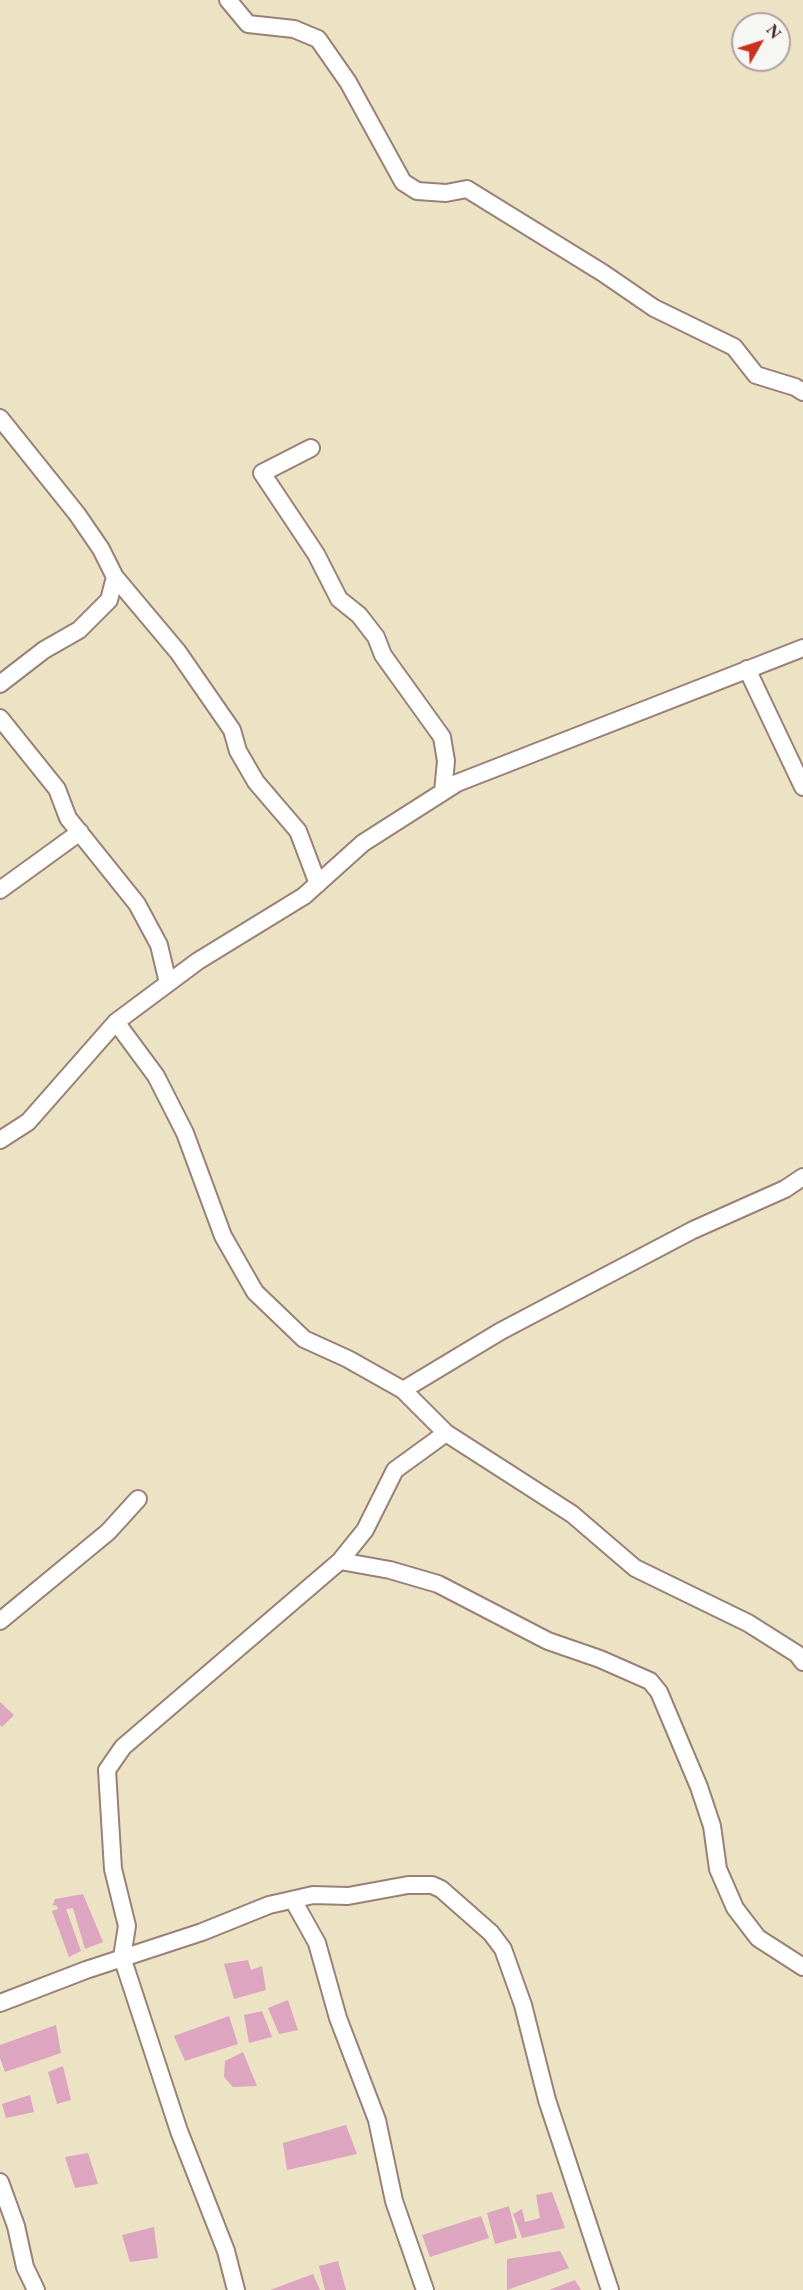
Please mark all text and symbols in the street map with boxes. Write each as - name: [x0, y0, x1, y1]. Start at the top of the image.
- north arrow: [731, 12, 791, 72]
- text: N: [762, 20, 786, 43]

